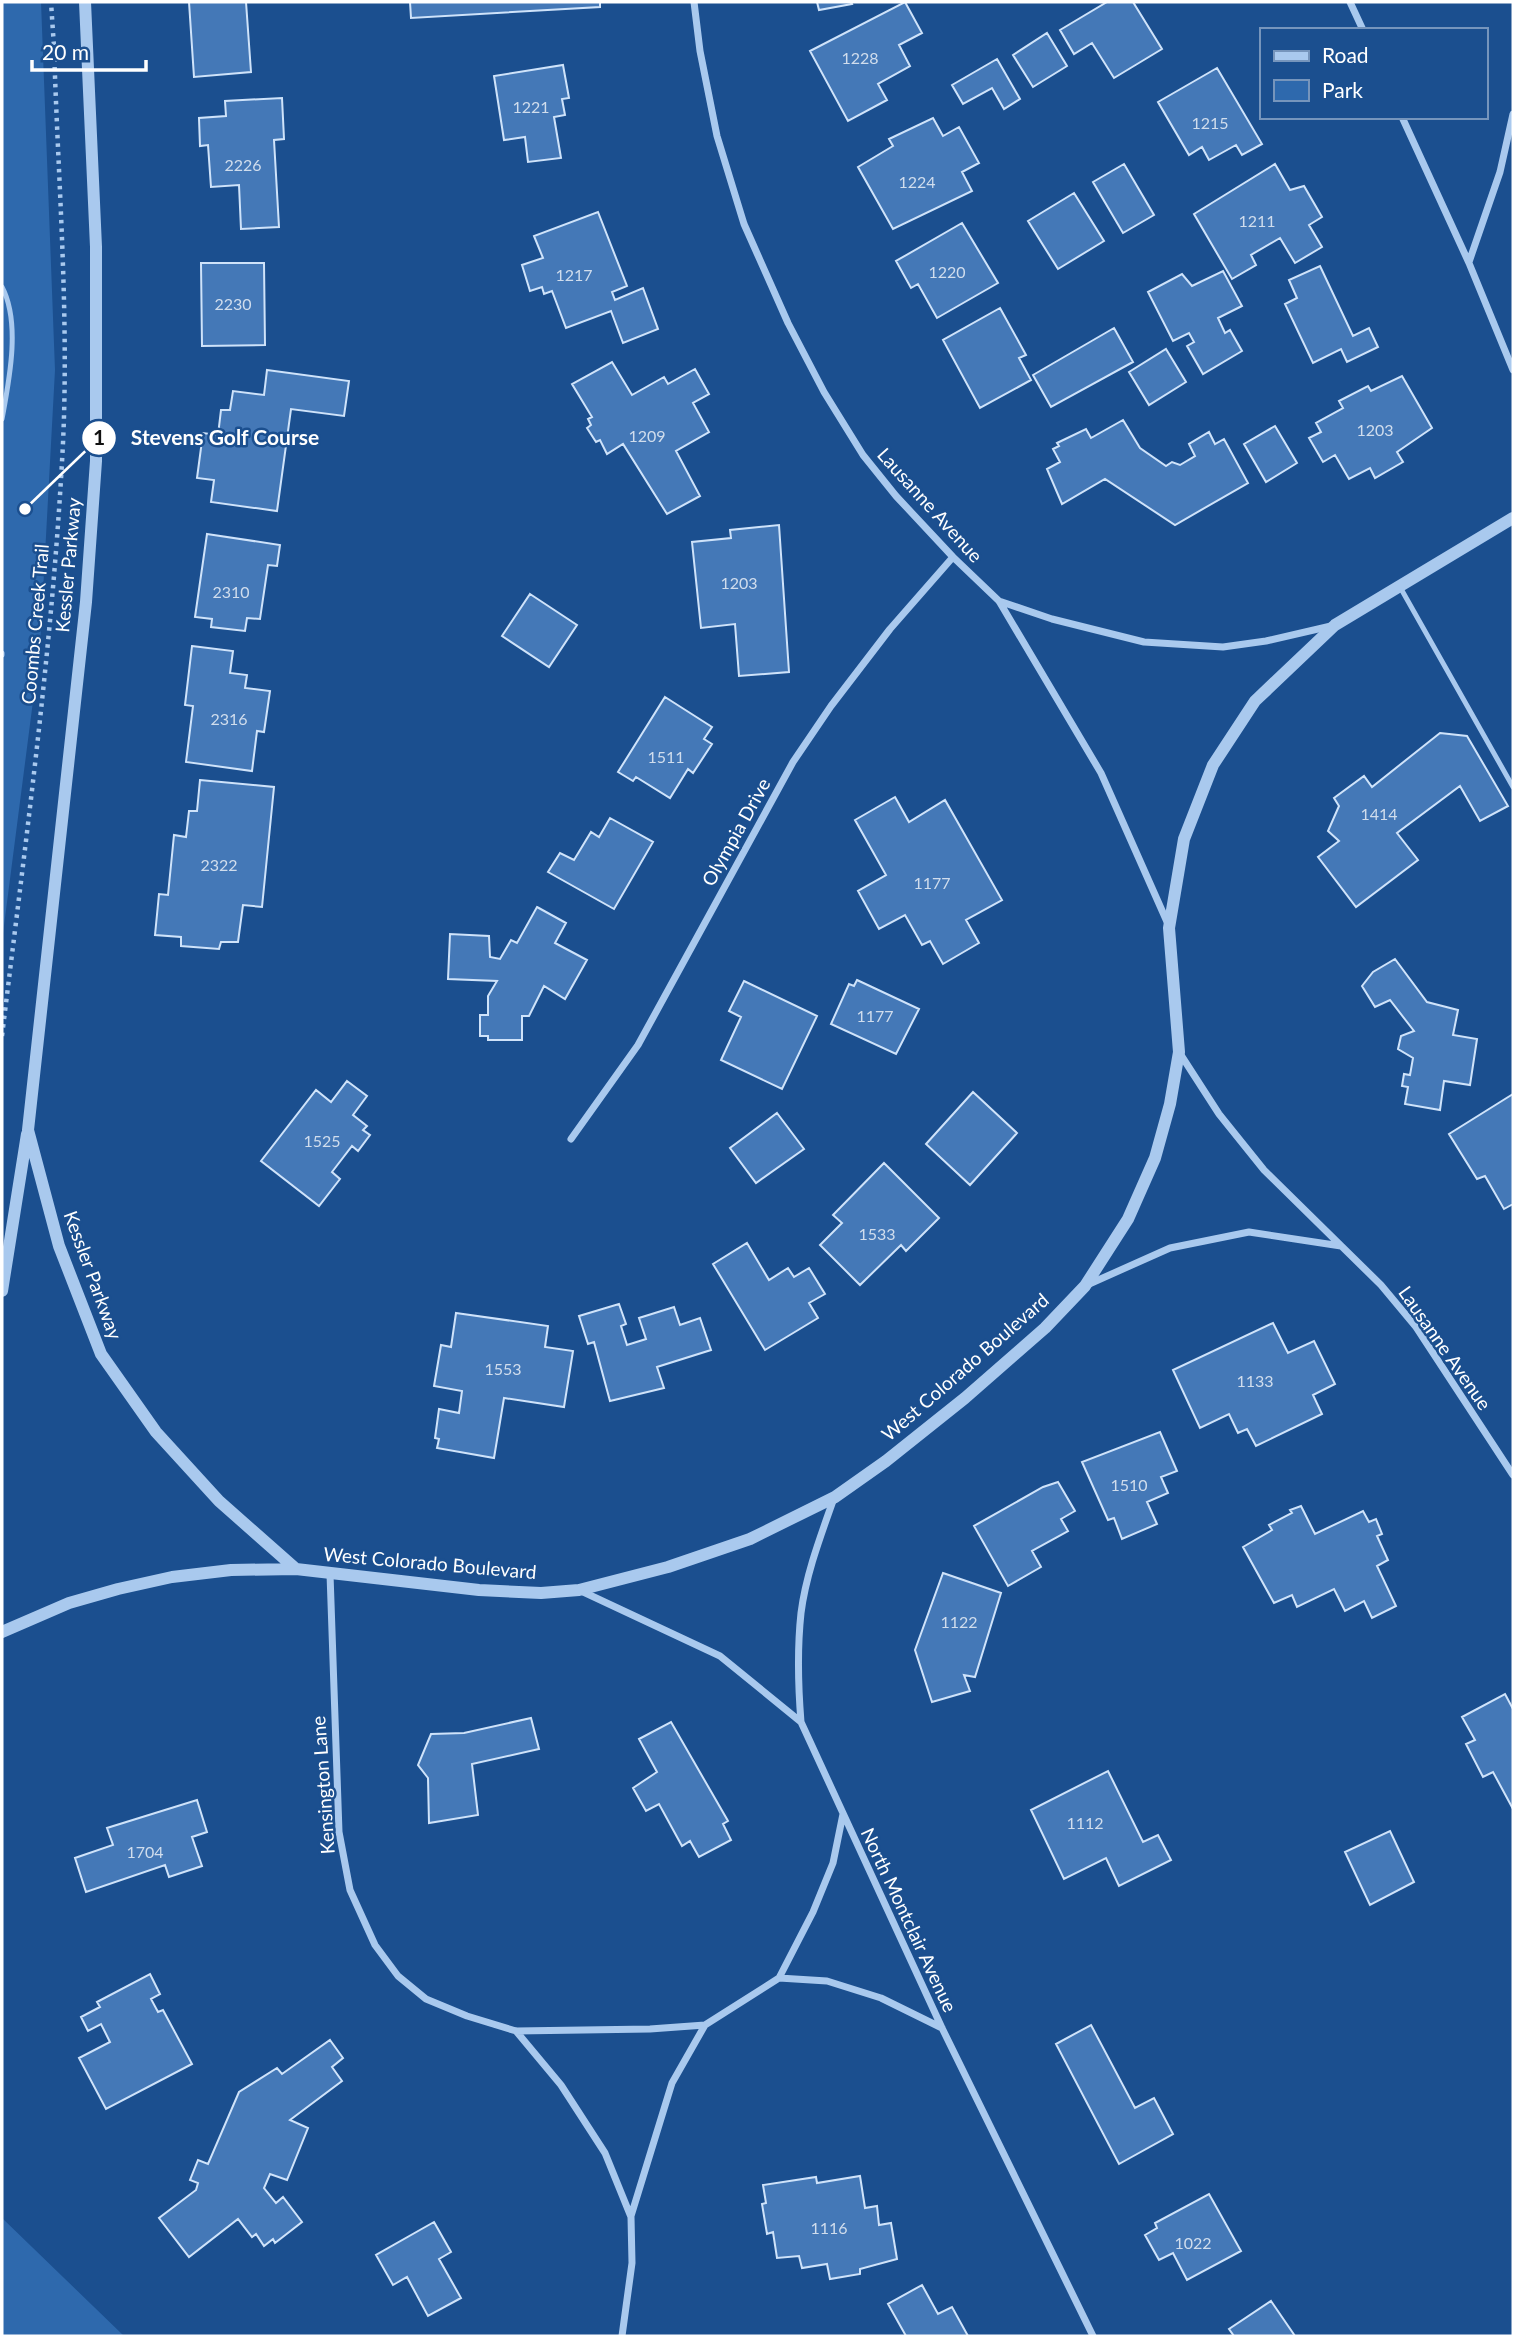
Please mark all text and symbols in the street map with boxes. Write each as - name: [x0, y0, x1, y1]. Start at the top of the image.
- scale bar: [32, 28, 145, 72]
- legend: [1260, 28, 1487, 119]
- text: 20 m: [42, 39, 89, 64]
- text: Road: [1322, 42, 1369, 67]
- house number: 1228: [841, 48, 879, 67]
- text: Park: [1322, 77, 1363, 102]
- house number: 1221: [512, 97, 550, 116]
- house number: 1215: [1191, 113, 1229, 132]
- house number: 2226: [224, 155, 262, 174]
- house number: 1224: [898, 172, 936, 191]
- house number: 1211: [1238, 211, 1276, 230]
- house number: 1220: [928, 262, 966, 281]
- house number: 1217: [555, 265, 593, 284]
- house number: 2230: [214, 294, 252, 313]
- callout: Stevens Golf Course: [82, 417, 333, 459]
- house number: 1203: [1356, 420, 1394, 439]
- text: 1: [93, 424, 105, 449]
- text: Stevens Golf Course: [131, 424, 319, 449]
- house number: 1209: [628, 426, 666, 445]
- street label: Lausanne Avenue: [873, 443, 988, 567]
- street label: Kessler Parkway: [50, 496, 85, 633]
- street label: Coombs Creek Trail: [16, 543, 53, 705]
- house number: 1203: [720, 573, 758, 592]
- house number: 2310: [212, 582, 250, 601]
- house number: 2316: [210, 709, 248, 728]
- house number: 1511: [647, 747, 685, 766]
- street label: Olympia Drive: [696, 774, 775, 890]
- house number: 1414: [1360, 804, 1398, 823]
- house number: 2322: [200, 855, 238, 874]
- house number: 1177: [913, 873, 951, 892]
- house number: 1177: [856, 1006, 894, 1025]
- house number: 1525: [303, 1131, 341, 1150]
- street label: Kessler Parkway: [60, 1207, 127, 1342]
- house number: 1533: [858, 1224, 896, 1243]
- street label: Lausanne Avenue: [1394, 1281, 1497, 1414]
- street label: West Colorado Boulevard: [877, 1288, 1053, 1445]
- house number: 1553: [484, 1359, 522, 1378]
- house number: 1133: [1236, 1371, 1274, 1390]
- house number: 1510: [1110, 1475, 1148, 1494]
- street label: West Colorado Boulevard: [323, 1542, 537, 1583]
- house number: 1122: [940, 1612, 978, 1631]
- street label: Kensington Lane: [306, 1715, 339, 1855]
- house number: 1112: [1066, 1813, 1104, 1832]
- street label: North Montclair Avenue: [857, 1824, 962, 2016]
- house number: 1704: [126, 1842, 164, 1861]
- house number: 1116: [810, 2218, 848, 2237]
- house number: 1022: [1174, 2233, 1212, 2252]

